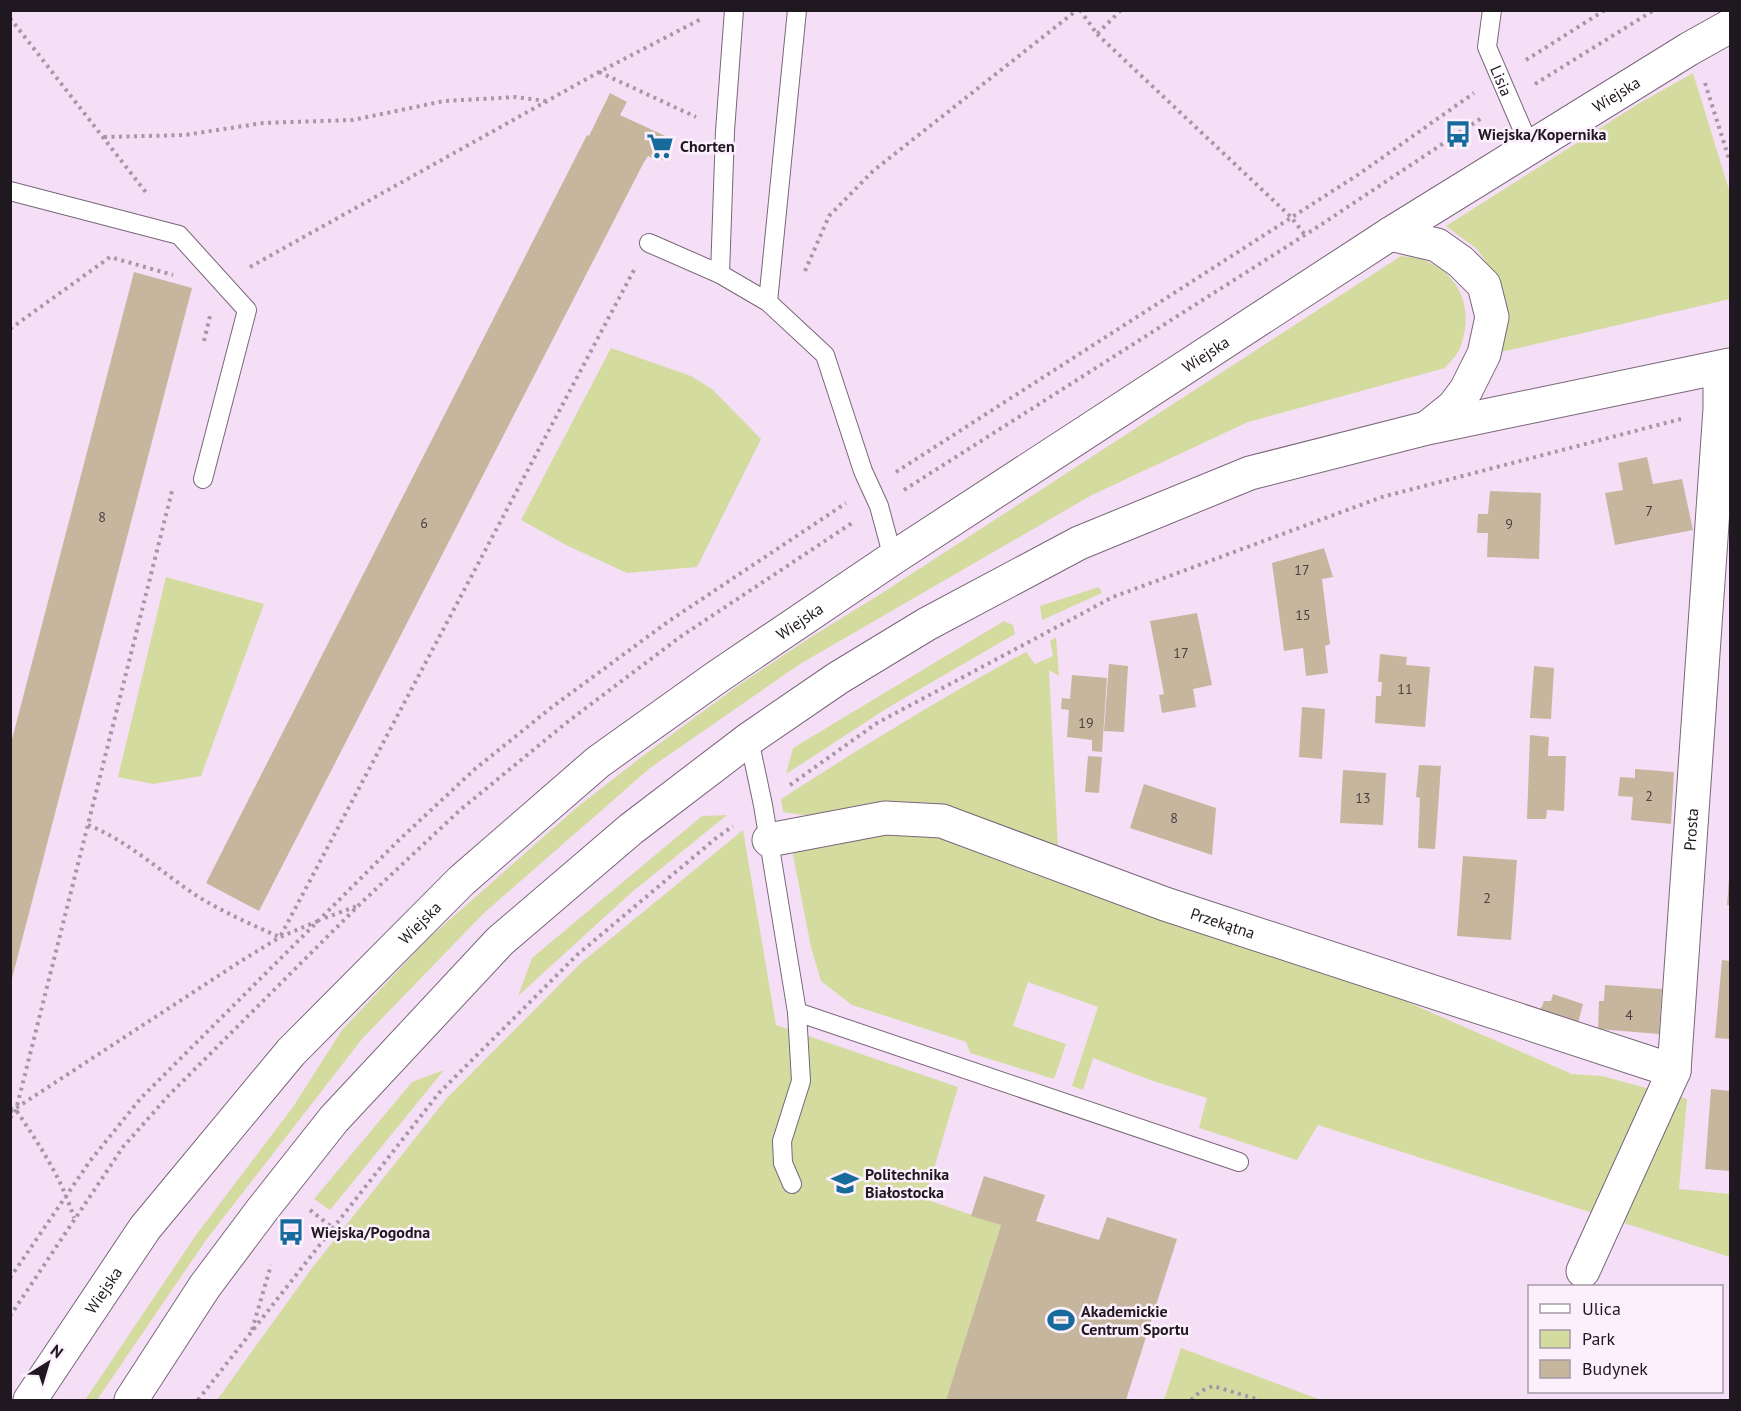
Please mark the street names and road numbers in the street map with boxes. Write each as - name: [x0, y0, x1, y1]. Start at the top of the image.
- street label: Lisia: [1486, 62, 1517, 99]
- street label: Wiejska: [1589, 72, 1644, 116]
- street label: Wiejska: [1178, 332, 1233, 377]
- street label: Wiejska: [772, 598, 827, 644]
- street label: Prosta: [1679, 807, 1702, 851]
- street label: Wiejska: [394, 897, 445, 948]
- street label: Przekątna: [1188, 903, 1258, 943]
- street label: Wiejska: [81, 1263, 126, 1318]

